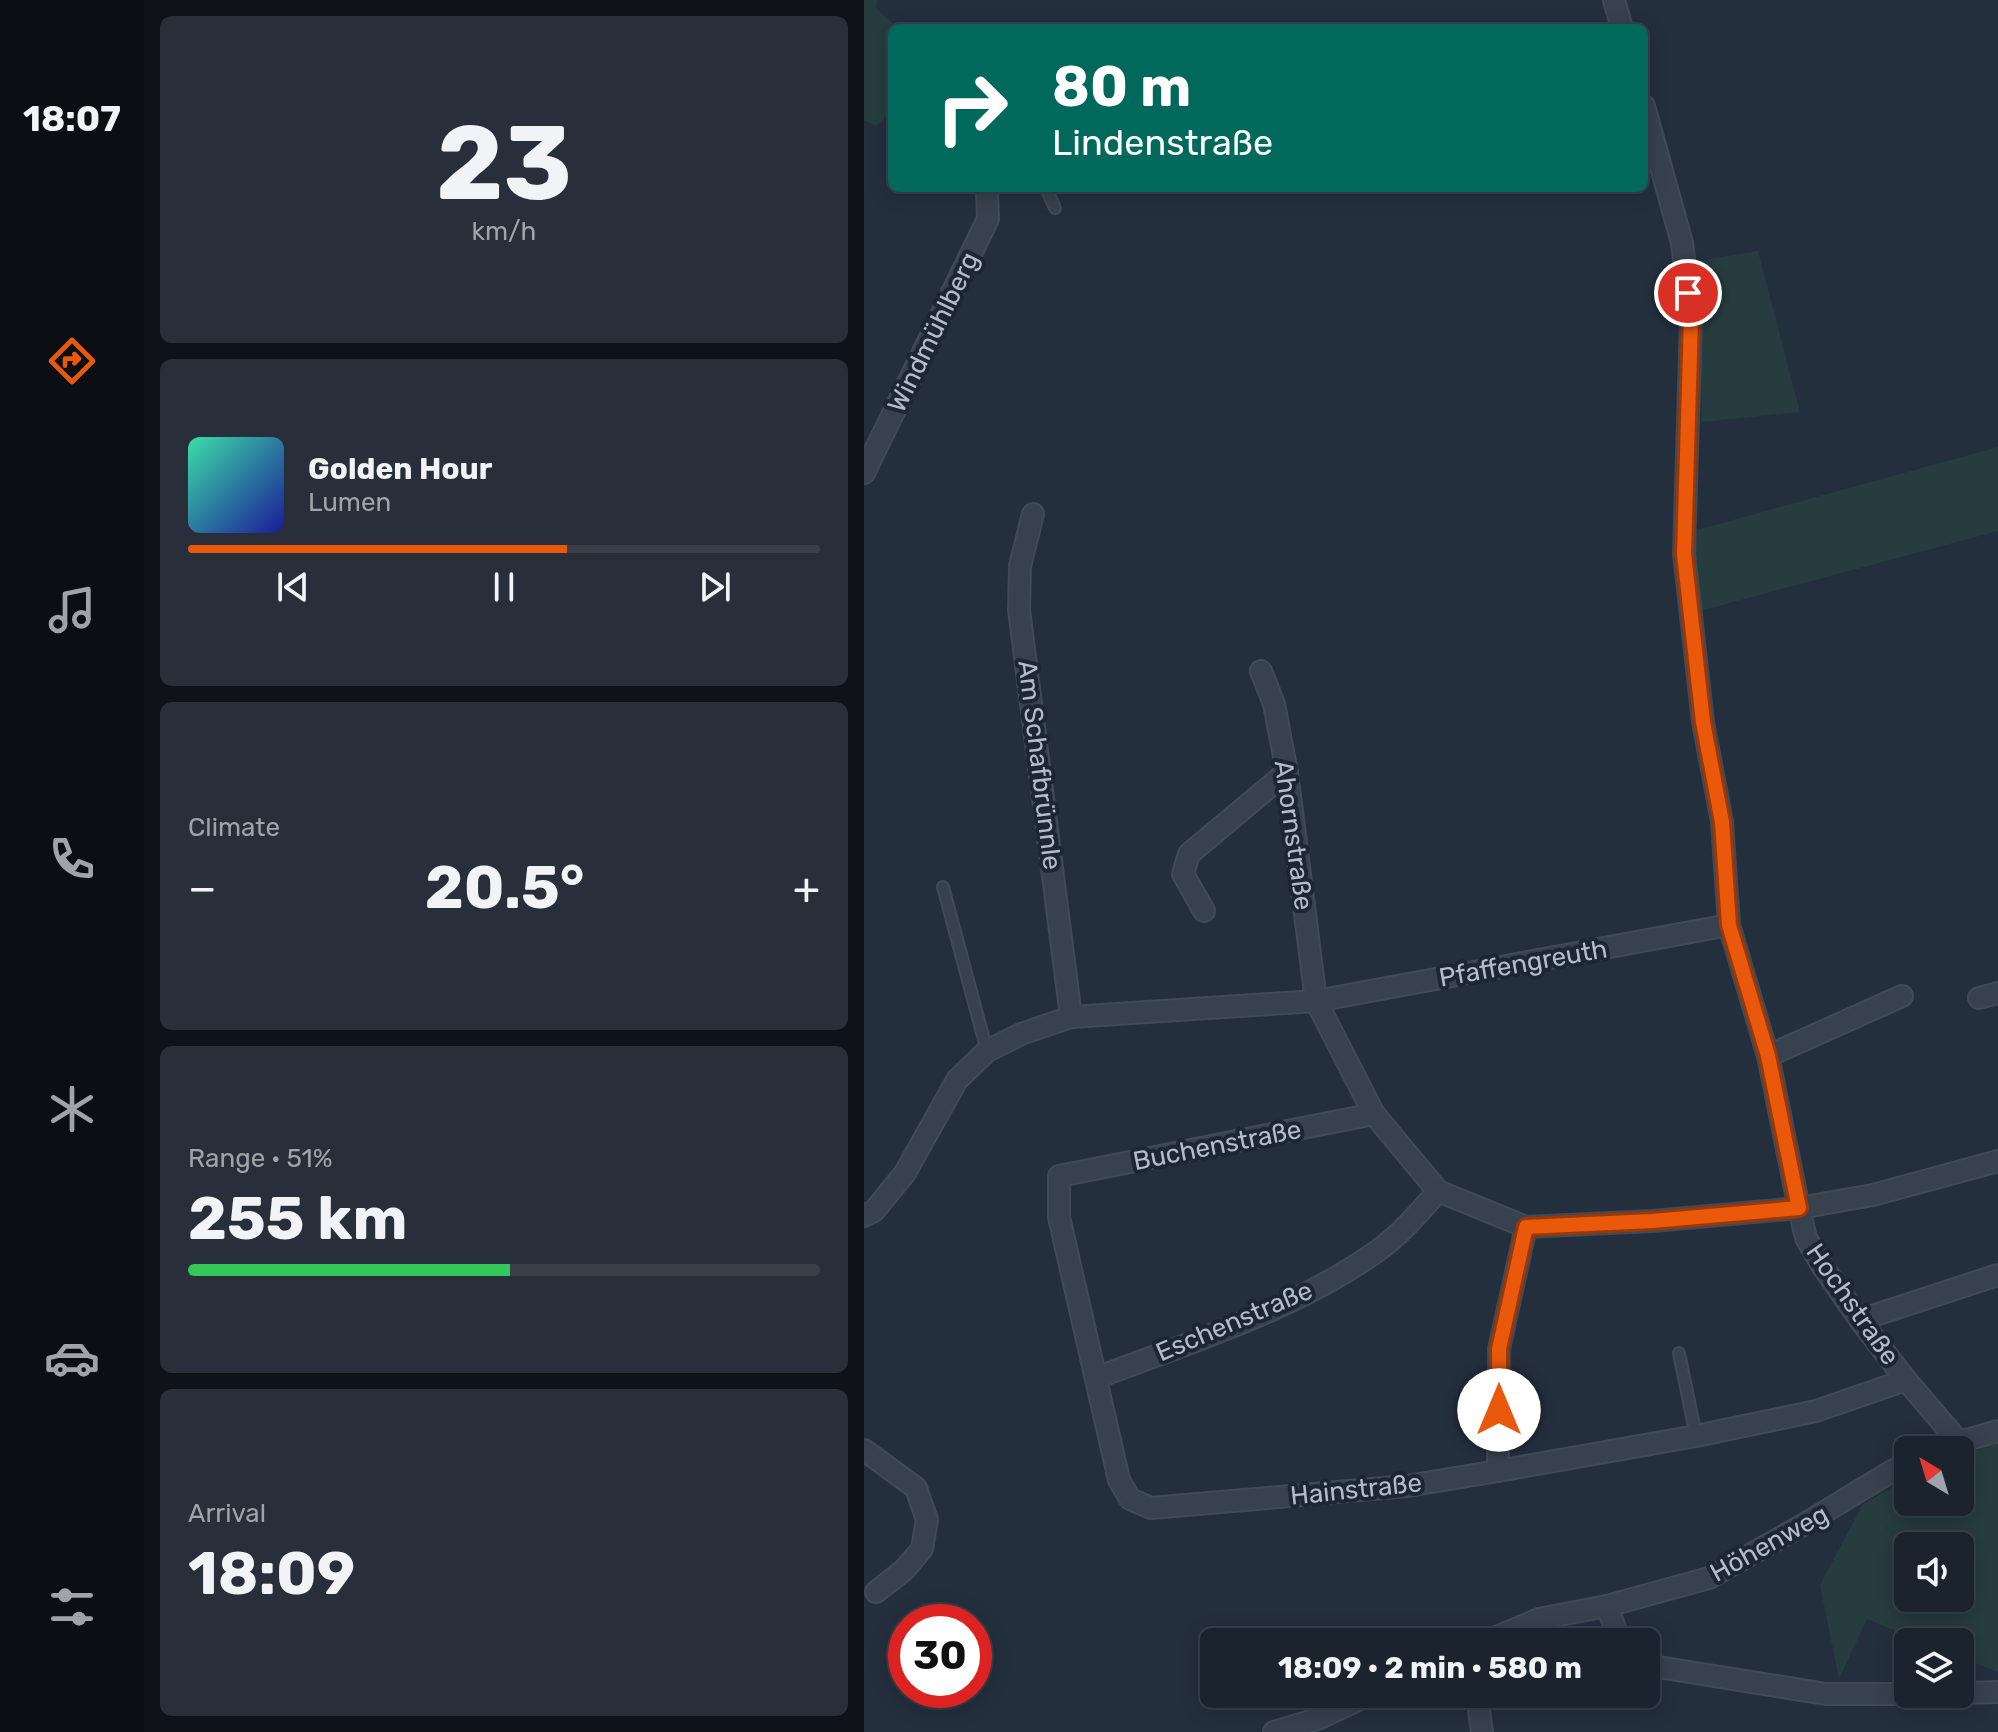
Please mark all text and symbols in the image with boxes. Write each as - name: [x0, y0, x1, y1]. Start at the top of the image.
- text: 80 m: [1052, 54, 1191, 120]
- icon: right: [920, 56, 1024, 160]
- text: 18:07: [23, 97, 121, 140]
- text: 23: [436, 102, 572, 225]
- text: Lindenstraße: [1052, 121, 1273, 164]
- text: km/h: [472, 216, 536, 247]
- street label: Windmühlberg: [881, 247, 986, 417]
- pin: [1654, 259, 1722, 327]
- icon: arrive: [1666, 271, 1710, 315]
- icon: directions: [44, 333, 100, 389]
- text: Golden Hour: [308, 451, 492, 487]
- text: Lumen: [308, 487, 391, 518]
- icon: previous: [271, 565, 315, 609]
- icon: pause: [482, 565, 526, 609]
- icon: next: [693, 565, 737, 609]
- icon: music: [44, 582, 100, 638]
- street label: Am Schafbrünnle: [1011, 659, 1068, 872]
- street label: Ahornstraße: [1268, 758, 1319, 912]
- text: Climate: [188, 812, 280, 843]
- icon: phone: [44, 831, 100, 887]
- text: 20.5°: [425, 852, 585, 923]
- text: −: [188, 862, 217, 914]
- text: +: [793, 862, 820, 914]
- street label: Pfaffengreuth: [1437, 933, 1610, 994]
- icon: climate: [44, 1081, 100, 1137]
- street label: Buchenstraße: [1130, 1114, 1304, 1177]
- text: Range · 51%: [188, 1143, 333, 1174]
- text: 255 km: [188, 1183, 407, 1254]
- street label: Hochstraße: [1799, 1238, 1906, 1371]
- street label: Eschenstraße: [1151, 1275, 1317, 1368]
- icon: car: [44, 1330, 100, 1386]
- position arrow: [1457, 1368, 1541, 1452]
- north arrow: [1894, 1436, 1974, 1516]
- map controls: [1894, 1436, 1974, 1708]
- street label: Hainstraße: [1289, 1467, 1423, 1512]
- text: Arrival: [188, 1498, 266, 1529]
- street label: Höhenweg: [1705, 1498, 1834, 1589]
- button: sound: [1894, 1532, 1974, 1612]
- text: 18:09: [188, 1538, 355, 1609]
- icon: filters: [44, 1579, 100, 1635]
- speed limit sign: 30: [888, 1604, 992, 1708]
- button: layers: [1894, 1628, 1974, 1708]
- text: 18:09 · 2 min · 580 m: [1278, 1650, 1582, 1686]

